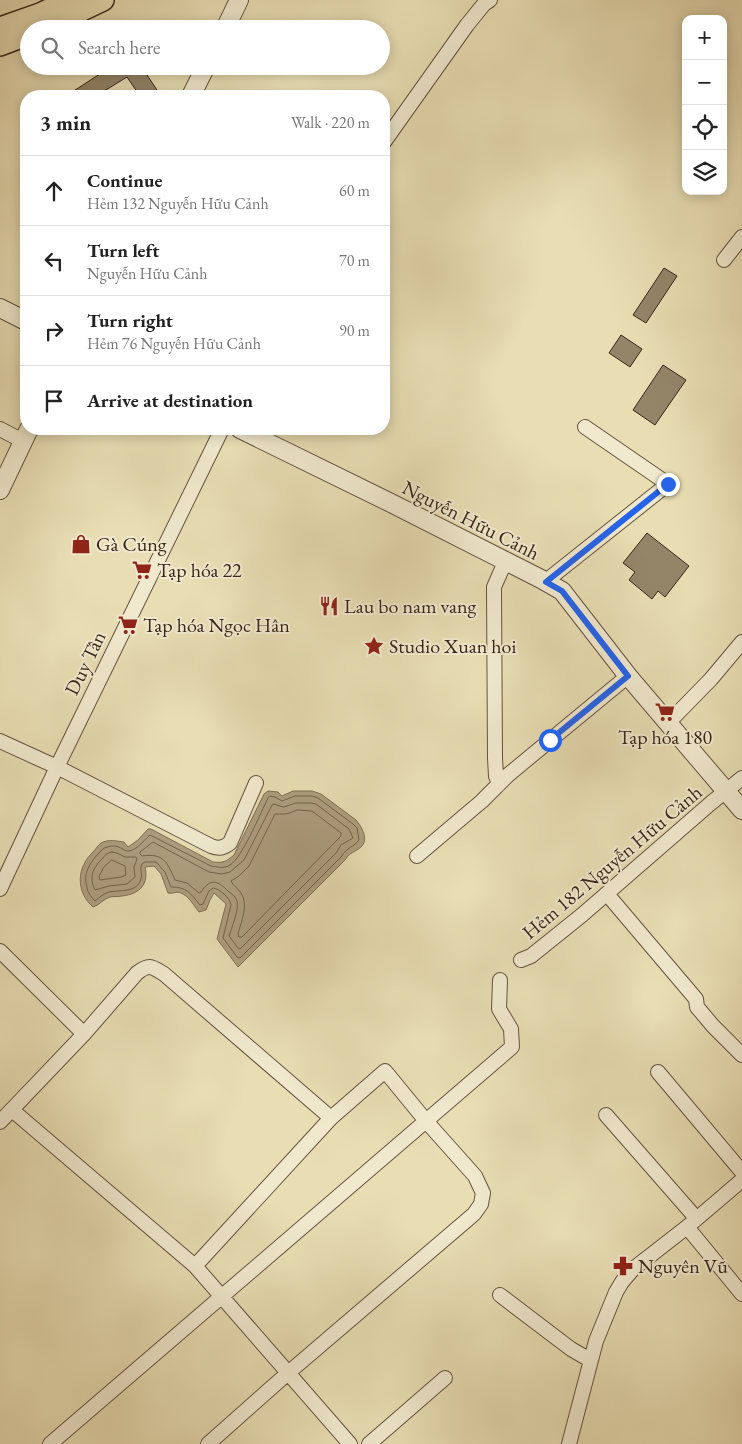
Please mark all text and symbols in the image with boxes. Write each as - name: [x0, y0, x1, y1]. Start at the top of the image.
- map controls: [682, 15, 727, 195]
- button: +: [682, 15, 727, 60]
- search box: [20, 20, 390, 75]
- icon: search: [38, 34, 66, 62]
- text: Search here: [78, 35, 160, 60]
- button: −: [682, 60, 727, 105]
- button: locate: [682, 105, 727, 150]
- text: 3 min: [40, 109, 91, 136]
- text: Walk · 220 m: [291, 112, 370, 133]
- button: layers: [682, 150, 727, 195]
- text: Continue: [87, 168, 162, 193]
- icon: ahead: [40, 177, 68, 205]
- text: 60 m: [339, 180, 370, 201]
- text: Hẻm 132 Nguyễn Hữu Cảnh: [87, 193, 269, 214]
- text: Turn left: [87, 238, 159, 263]
- icon: left: [40, 247, 68, 275]
- text: 70 m: [339, 250, 370, 271]
- text: Nguyễn Hữu Cảnh: [87, 263, 208, 284]
- text: Turn right: [87, 308, 173, 333]
- icon: right: [40, 317, 68, 345]
- text: 90 m: [339, 320, 370, 341]
- text: Hẻm 76 Nguyễn Hữu Cảnh: [87, 333, 261, 354]
- icon: arrive: [40, 387, 68, 415]
- text: Arrive at destination: [87, 388, 253, 413]
- route end: [657, 473, 680, 496]
- street label: Nguyễn Hữu Cảnh: [398, 474, 544, 566]
- place label: Gà Cúng: [96, 531, 167, 557]
- shop icon: Gà Cúng: [70, 533, 92, 555]
- place label: Tạp hóa 22: [157, 557, 242, 583]
- supermarket icon: Tạp hóa 22: [131, 559, 153, 581]
- place label: Lau bo nam vang: [344, 593, 476, 619]
- restaurant icon: Lau bo nam vang: [318, 595, 340, 617]
- place label: Tạp hóa Ngọc Hân: [143, 612, 290, 638]
- supermarket icon: Tạp hóa Ngọc Hân: [117, 614, 139, 636]
- street label: Duy Tân: [58, 626, 112, 699]
- place label: Studio Xuan hoi: [389, 633, 516, 659]
- place icon: Studio Xuan hoi: [363, 635, 385, 657]
- supermarket icon: Tạp hóa 180: [654, 701, 676, 723]
- place label: Tạp hóa 180: [618, 724, 713, 750]
- route start: [539, 729, 562, 752]
- street label: Hẻm 182 Nguyễn Hữu Cảnh: [517, 779, 707, 945]
- place label: Nguyên Vũ: [638, 1253, 728, 1279]
- pharmacy icon: Nguyên Vũ: [612, 1255, 634, 1277]

